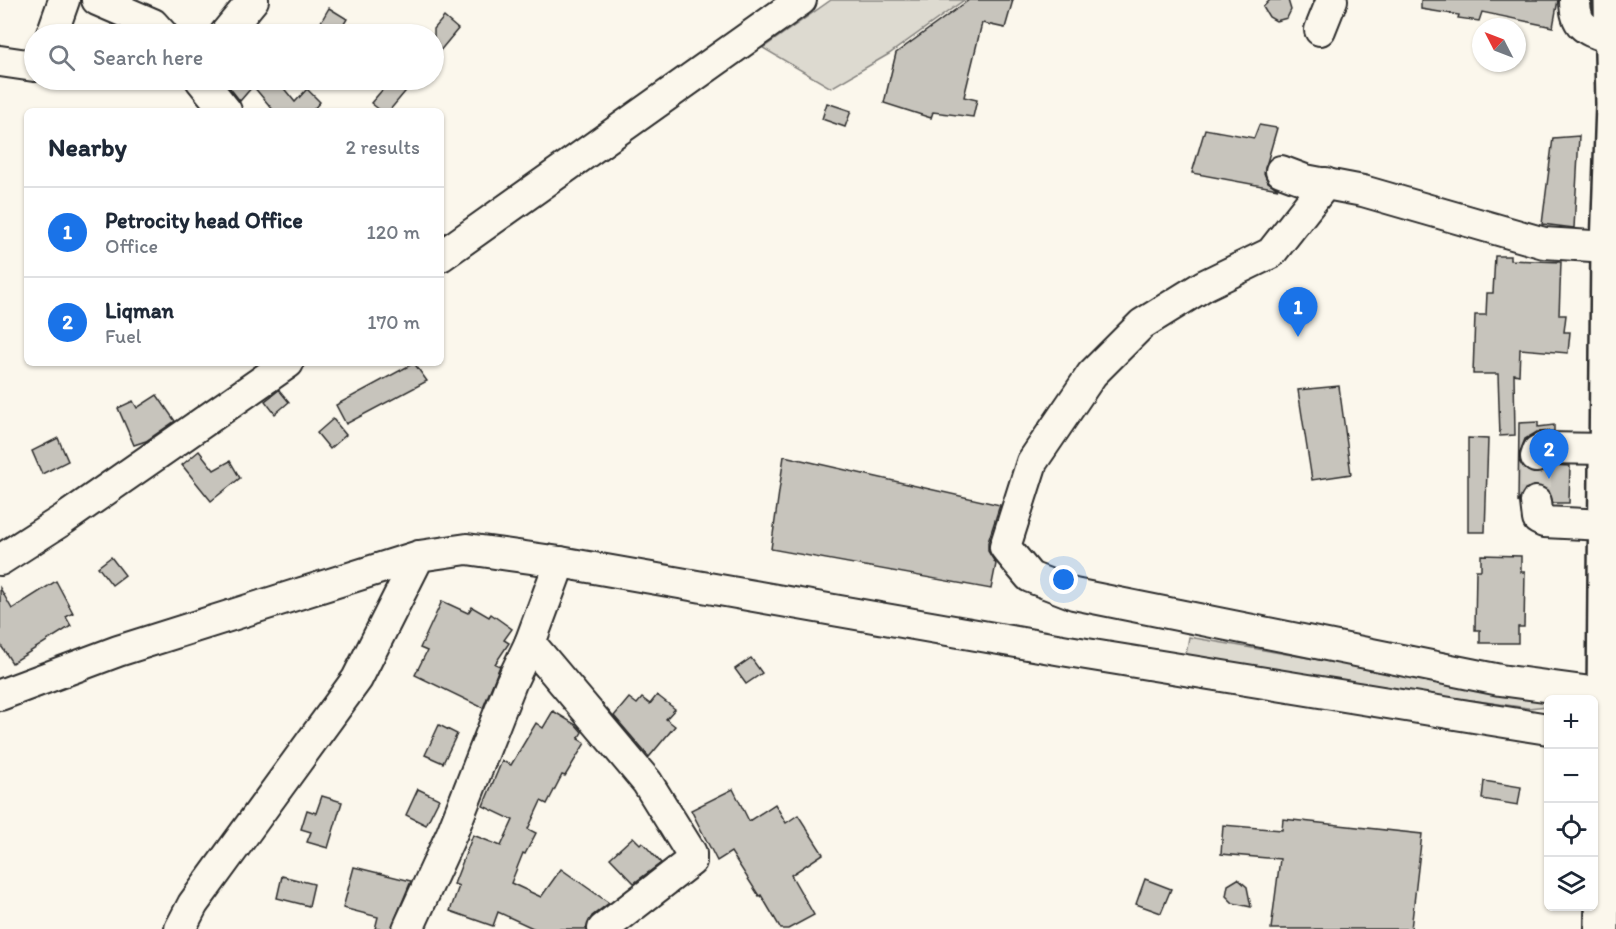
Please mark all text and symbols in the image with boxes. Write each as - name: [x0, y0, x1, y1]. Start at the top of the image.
- north arrow: [1472, 18, 1526, 72]
- search box: [24, 24, 444, 90]
- icon: search: [45, 41, 78, 74]
- text: Search here: [93, 44, 203, 71]
- text: Nearby: [48, 131, 127, 163]
- text: 2 results: [346, 135, 420, 159]
- text: Petrocity head Office: [105, 207, 303, 234]
- text: 1: [63, 220, 72, 244]
- text: 120 m: [367, 220, 420, 244]
- text: Office: [105, 234, 158, 258]
- pin: 1: [1278, 288, 1318, 337]
- text: Liqman: [105, 297, 174, 324]
- text: 2: [62, 310, 73, 334]
- text: 170 m: [367, 310, 420, 334]
- text: Fuel: [105, 324, 141, 348]
- pin: 2: [1530, 430, 1568, 479]
- your location: [1049, 565, 1078, 594]
- map controls: [1544, 695, 1598, 911]
- button: +: [1544, 695, 1598, 749]
- button: −: [1544, 749, 1598, 803]
- button: locate: [1544, 803, 1598, 857]
- button: layers: [1544, 857, 1598, 911]

